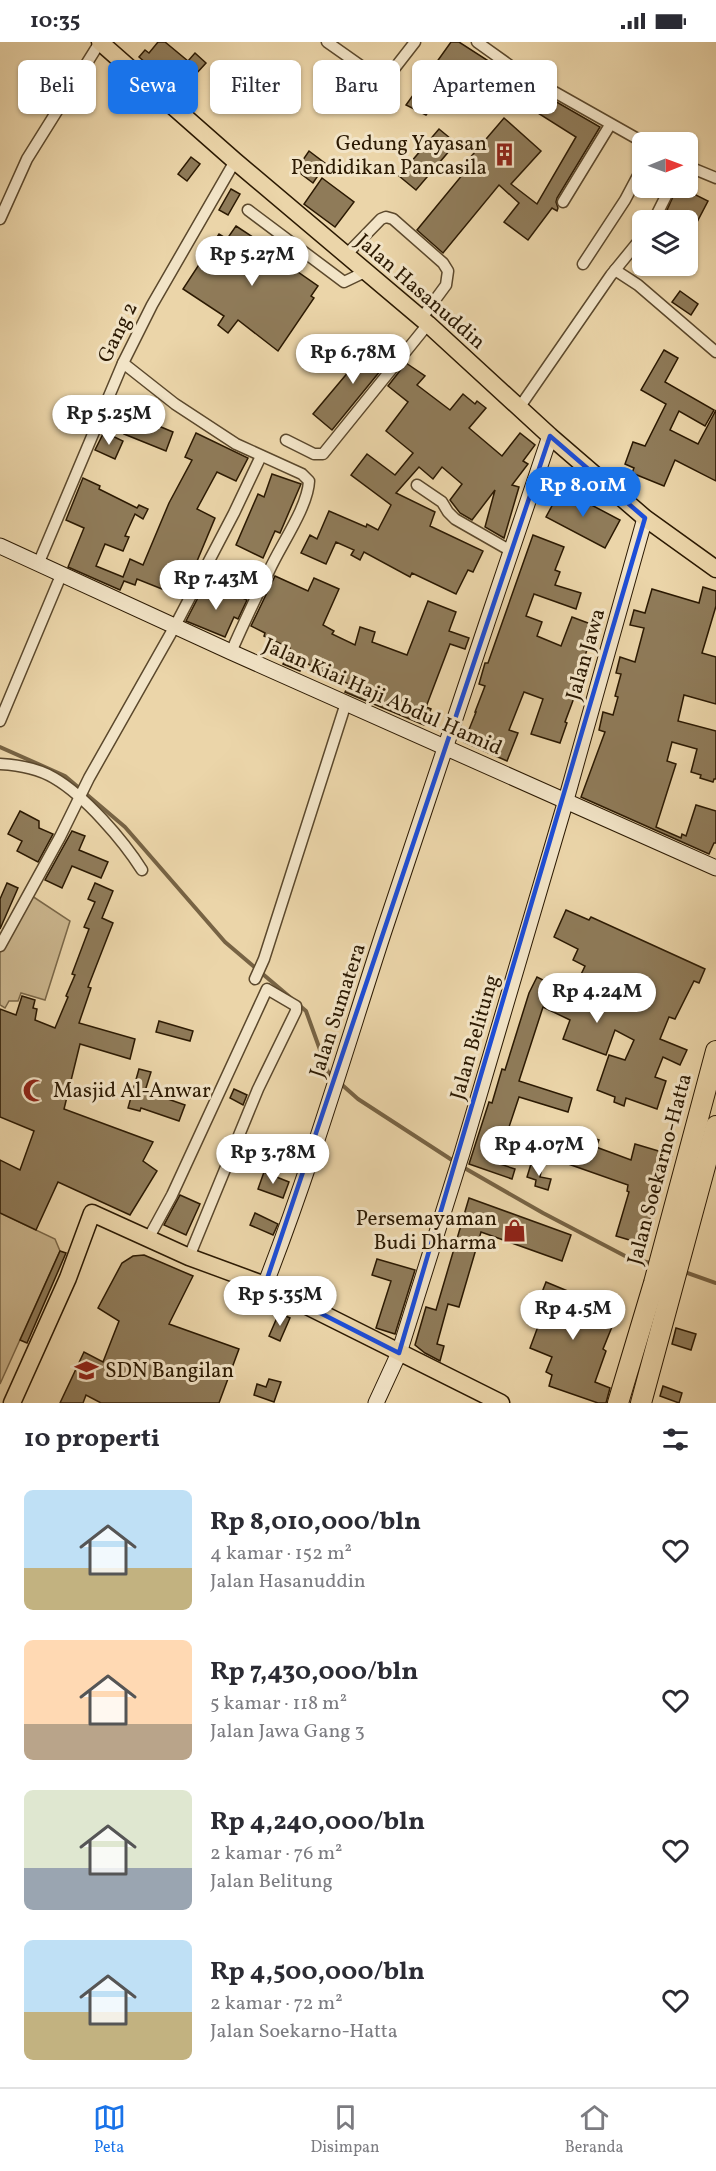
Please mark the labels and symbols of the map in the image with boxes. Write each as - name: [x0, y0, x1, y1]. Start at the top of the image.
- place label: Gedung Yayasan Pendidikan Pancasila: [291, 130, 487, 183]
- north arrow: [632, 132, 698, 198]
- building icon: Gedung Yayasan Pendidikan Pancasila: [492, 142, 518, 168]
- street label: Jalan Hasanuddin: [349, 228, 491, 357]
- pin: Rp 5.27M: [190, 236, 314, 287]
- street label: Gang 2: [91, 297, 146, 368]
- pin: Rp 6.78M: [291, 334, 415, 385]
- pin: Rp 5.25M: [47, 395, 171, 446]
- pin: Rp 8.01M: [521, 467, 645, 518]
- pin: Rp 7.43M: [154, 560, 278, 611]
- street label: Jalan Jawa: [560, 605, 613, 704]
- street label: Jalan Kiai Haji Abdul Hamid: [258, 632, 506, 763]
- street label: Jalan Sumatera: [303, 940, 374, 1081]
- street label: Jalan Belitung: [444, 971, 507, 1103]
- pin: Rp 4.24M: [535, 973, 659, 1024]
- street label: Jalan Soekarno-Hatta: [621, 1070, 700, 1268]
- mosque icon: Masjid Al-Anwar: [22, 1077, 48, 1103]
- place label: Masjid Al-Anwar: [53, 1077, 211, 1106]
- pin: Rp 4.07M: [477, 1126, 601, 1177]
- pin: Rp 3.78M: [211, 1134, 335, 1185]
- place label: Persemayaman Budi Dharma: [356, 1205, 497, 1258]
- shop icon: Persemayaman Budi Dharma: [502, 1217, 528, 1243]
- pin: Rp 5.35M: [218, 1276, 342, 1327]
- pin: Rp 4.5M: [518, 1290, 628, 1341]
- school or university icon: SDN Bangilan: [74, 1357, 100, 1383]
- place label: SDN Bangilan: [105, 1357, 234, 1386]

